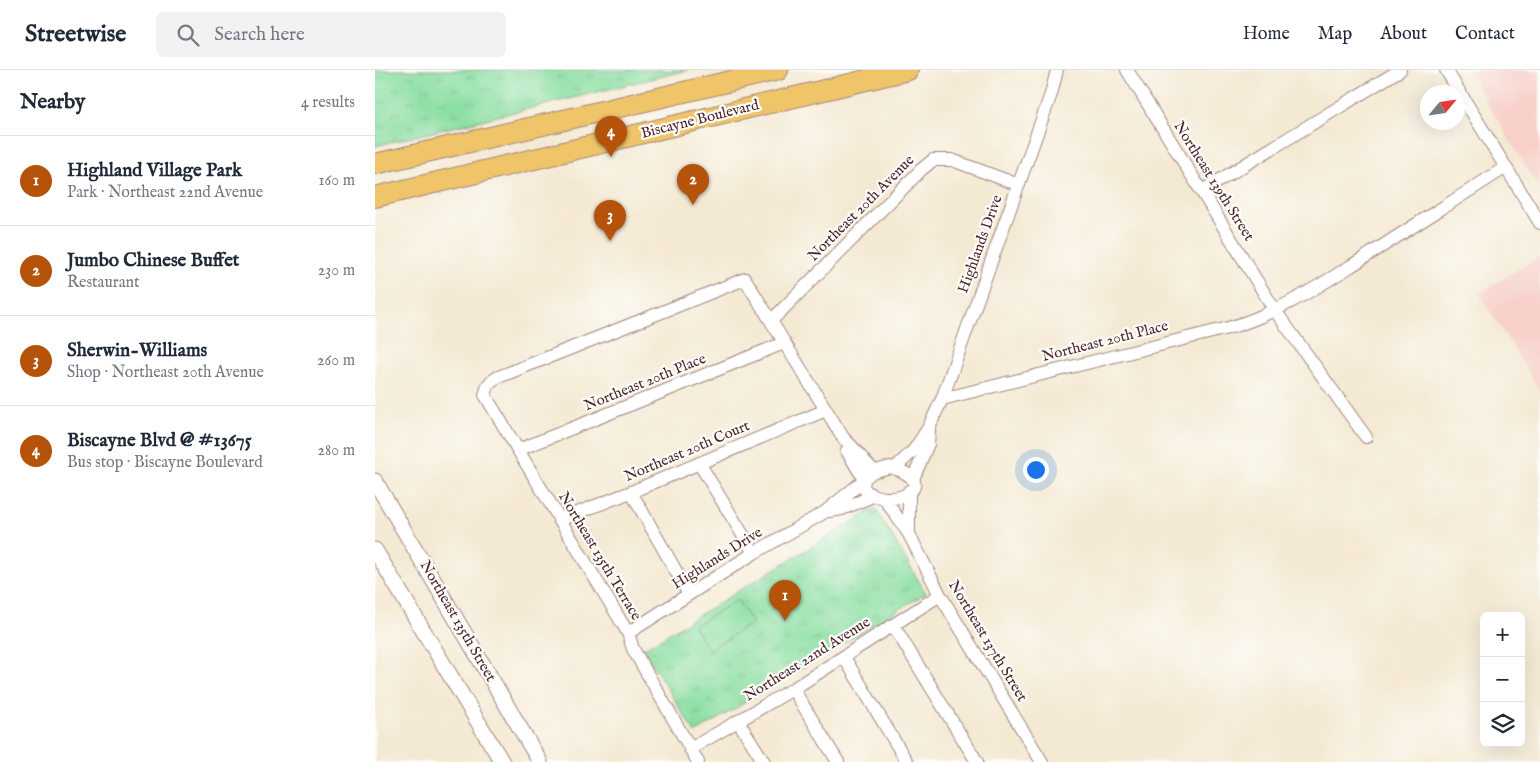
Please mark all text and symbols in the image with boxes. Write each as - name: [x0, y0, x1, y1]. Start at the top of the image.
- search box: [156, 12, 506, 57]
- text: Streetwise: [25, 19, 126, 50]
- icon: search: [174, 21, 202, 49]
- text: Search here: [214, 23, 305, 47]
- text: Home: [1243, 23, 1290, 46]
- text: Map: [1318, 23, 1352, 46]
- text: About: [1380, 23, 1427, 46]
- text: Contact: [1455, 23, 1515, 46]
- north arrow: [1420, 85, 1465, 130]
- text: Nearby: [20, 89, 85, 116]
- text: 4 results: [301, 93, 355, 113]
- street label: Biscayne Boulevard: [639, 95, 762, 143]
- pin: 4: [595, 116, 627, 157]
- street label: Northeast 139th Street: [1169, 118, 1259, 244]
- street label: Northeast 20th Avenue: [804, 151, 918, 265]
- text: Highland Village Park: [67, 159, 242, 183]
- pin: 2: [677, 164, 709, 205]
- text: 1: [33, 171, 39, 191]
- text: 160 m: [319, 171, 355, 191]
- text: Park · Northeast 22nd Avenue: [67, 183, 263, 203]
- street label: Highlands Drive: [953, 192, 1007, 296]
- pin: 3: [594, 200, 626, 241]
- text: Jumbo Chinese Buffet: [67, 249, 239, 273]
- text: 2: [32, 261, 40, 281]
- text: 230 m: [318, 261, 355, 281]
- text: Restaurant: [67, 273, 140, 293]
- street label: Northeast 20th Place: [1040, 316, 1170, 366]
- text: Sherwin-Williams: [67, 339, 207, 363]
- street label: Northeast 20th Place: [581, 349, 709, 415]
- text: 3: [33, 351, 39, 371]
- text: 260 m: [317, 351, 355, 371]
- text: Shop · Northeast 20th Avenue: [67, 363, 264, 383]
- street label: Northeast 20th Court: [621, 416, 753, 486]
- text: Biscayne Blvd @ #13675: [67, 429, 252, 453]
- text: 4: [32, 441, 40, 461]
- text: 280 m: [318, 441, 355, 461]
- text: Bus stop · Biscayne Boulevard: [67, 453, 263, 473]
- your location: [1023, 457, 1049, 483]
- street label: Northeast 135th Terrace: [554, 488, 646, 624]
- street label: Highlands Drive: [668, 523, 766, 593]
- street label: Northeast 135th Street: [416, 557, 500, 685]
- street label: Northeast 137th Street: [944, 577, 1032, 705]
- pin: 1: [769, 580, 801, 621]
- street label: Northeast 22nd Avenue: [740, 612, 874, 706]
- map controls: [1480, 612, 1525, 747]
- button: +: [1480, 612, 1525, 657]
- button: −: [1480, 657, 1525, 702]
- button: layers: [1480, 702, 1525, 747]

